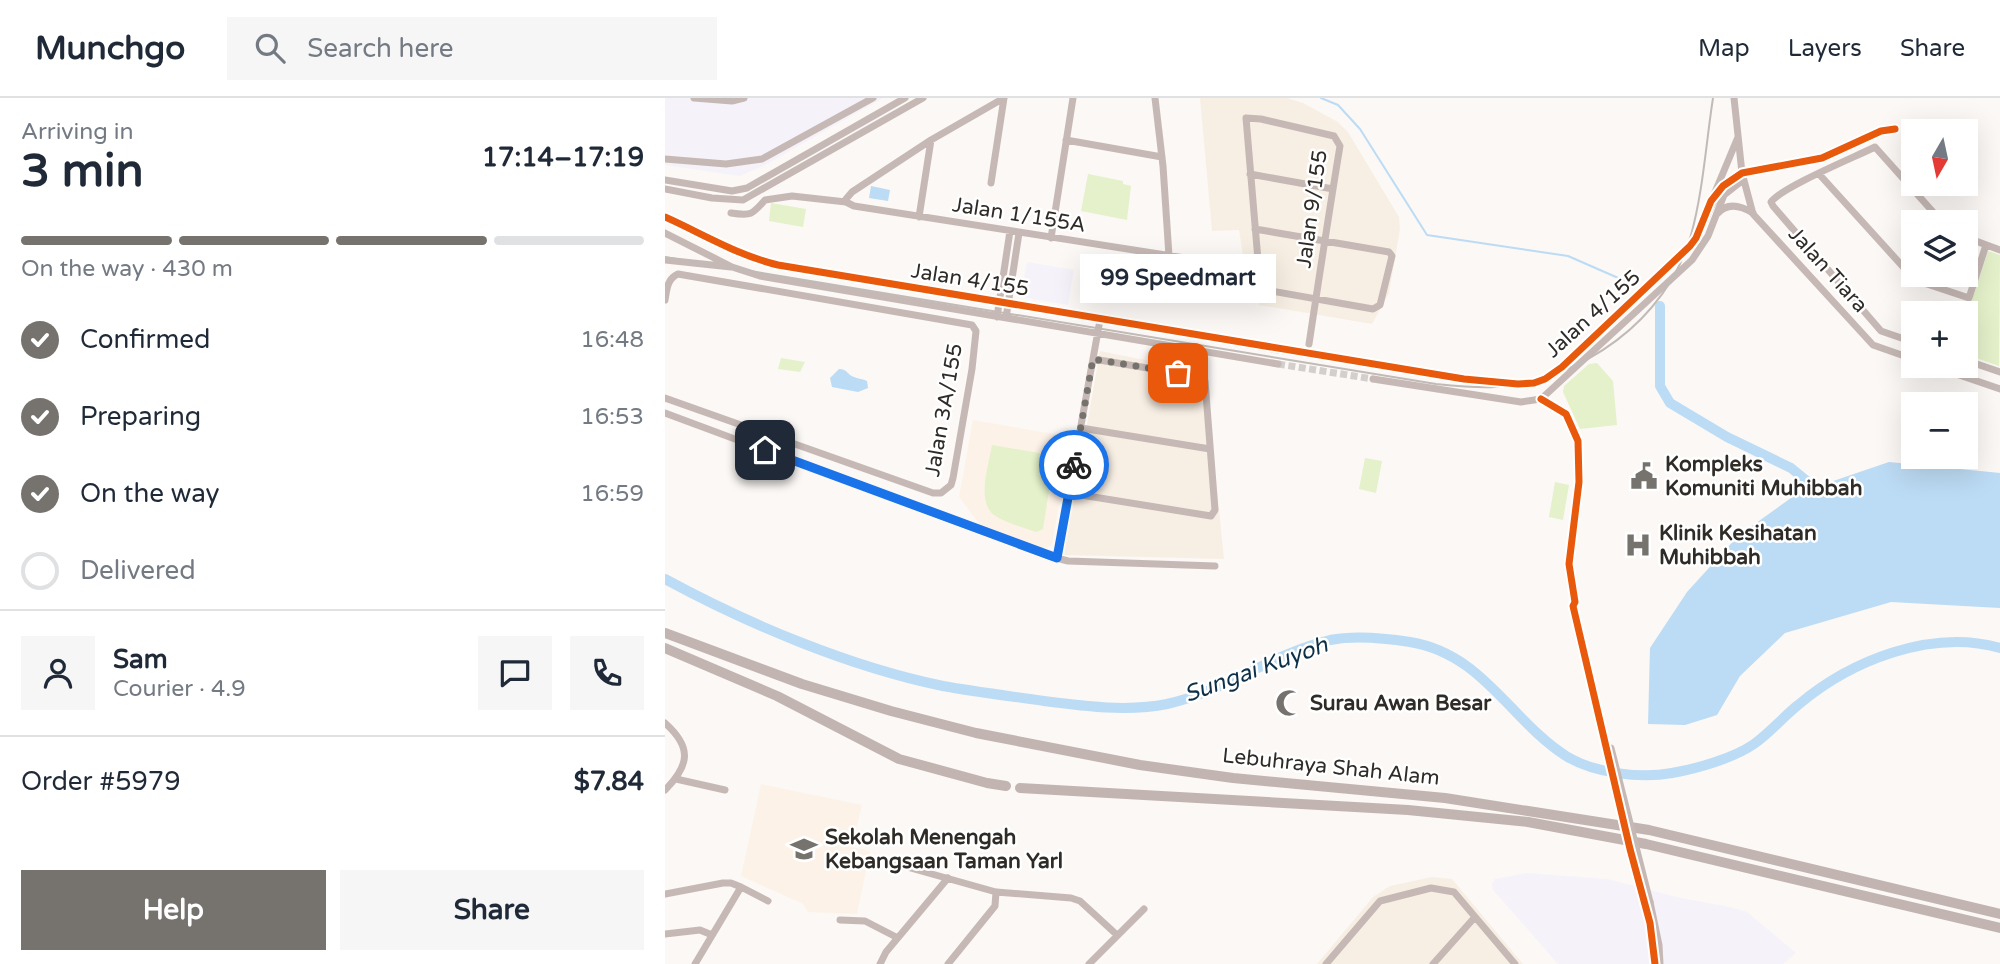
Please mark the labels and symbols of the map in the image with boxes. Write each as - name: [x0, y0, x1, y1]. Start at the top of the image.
- north arrow: [1901, 119, 1977, 196]
- street label: Jalan 9/155: [1291, 148, 1333, 270]
- street label: Jalan 1/155A: [951, 192, 1087, 238]
- street label: Jalan Tiara: [1783, 222, 1873, 318]
- callout: 99 Speedmart: [1080, 254, 1276, 303]
- street label: Jalan 4/155: [909, 258, 1031, 302]
- street label: Jalan 4/155: [1540, 265, 1646, 363]
- street label: Jalan 3A/155: [920, 342, 968, 478]
- pin: [1148, 343, 1208, 403]
- pin: [735, 420, 795, 480]
- courier: [1039, 430, 1109, 500]
- place label: Kompleks Komuniti Muhibbah: [1665, 452, 1862, 501]
- public building icon: Kompleks Komuniti Muhibbah: [1629, 461, 1659, 491]
- place label: Klinik Kesihatan Muhibbah: [1659, 521, 1817, 570]
- hospital icon: Klinik Kesihatan Muhibbah: [1623, 530, 1653, 560]
- water label: Sungai Kuyoh: [1180, 631, 1333, 709]
- mosque icon: Surau Awan Besar: [1274, 688, 1304, 718]
- place label: Surau Awan Besar: [1310, 691, 1492, 716]
- street label: Lebuhraya Shah Alam: [1221, 743, 1441, 791]
- place label: Sekolah Menengah Kebangsaan Taman Yarl: [825, 825, 1063, 874]
- school or university icon: Sekolah Menengah Kebangsaan Taman Yarl: [789, 834, 819, 864]

